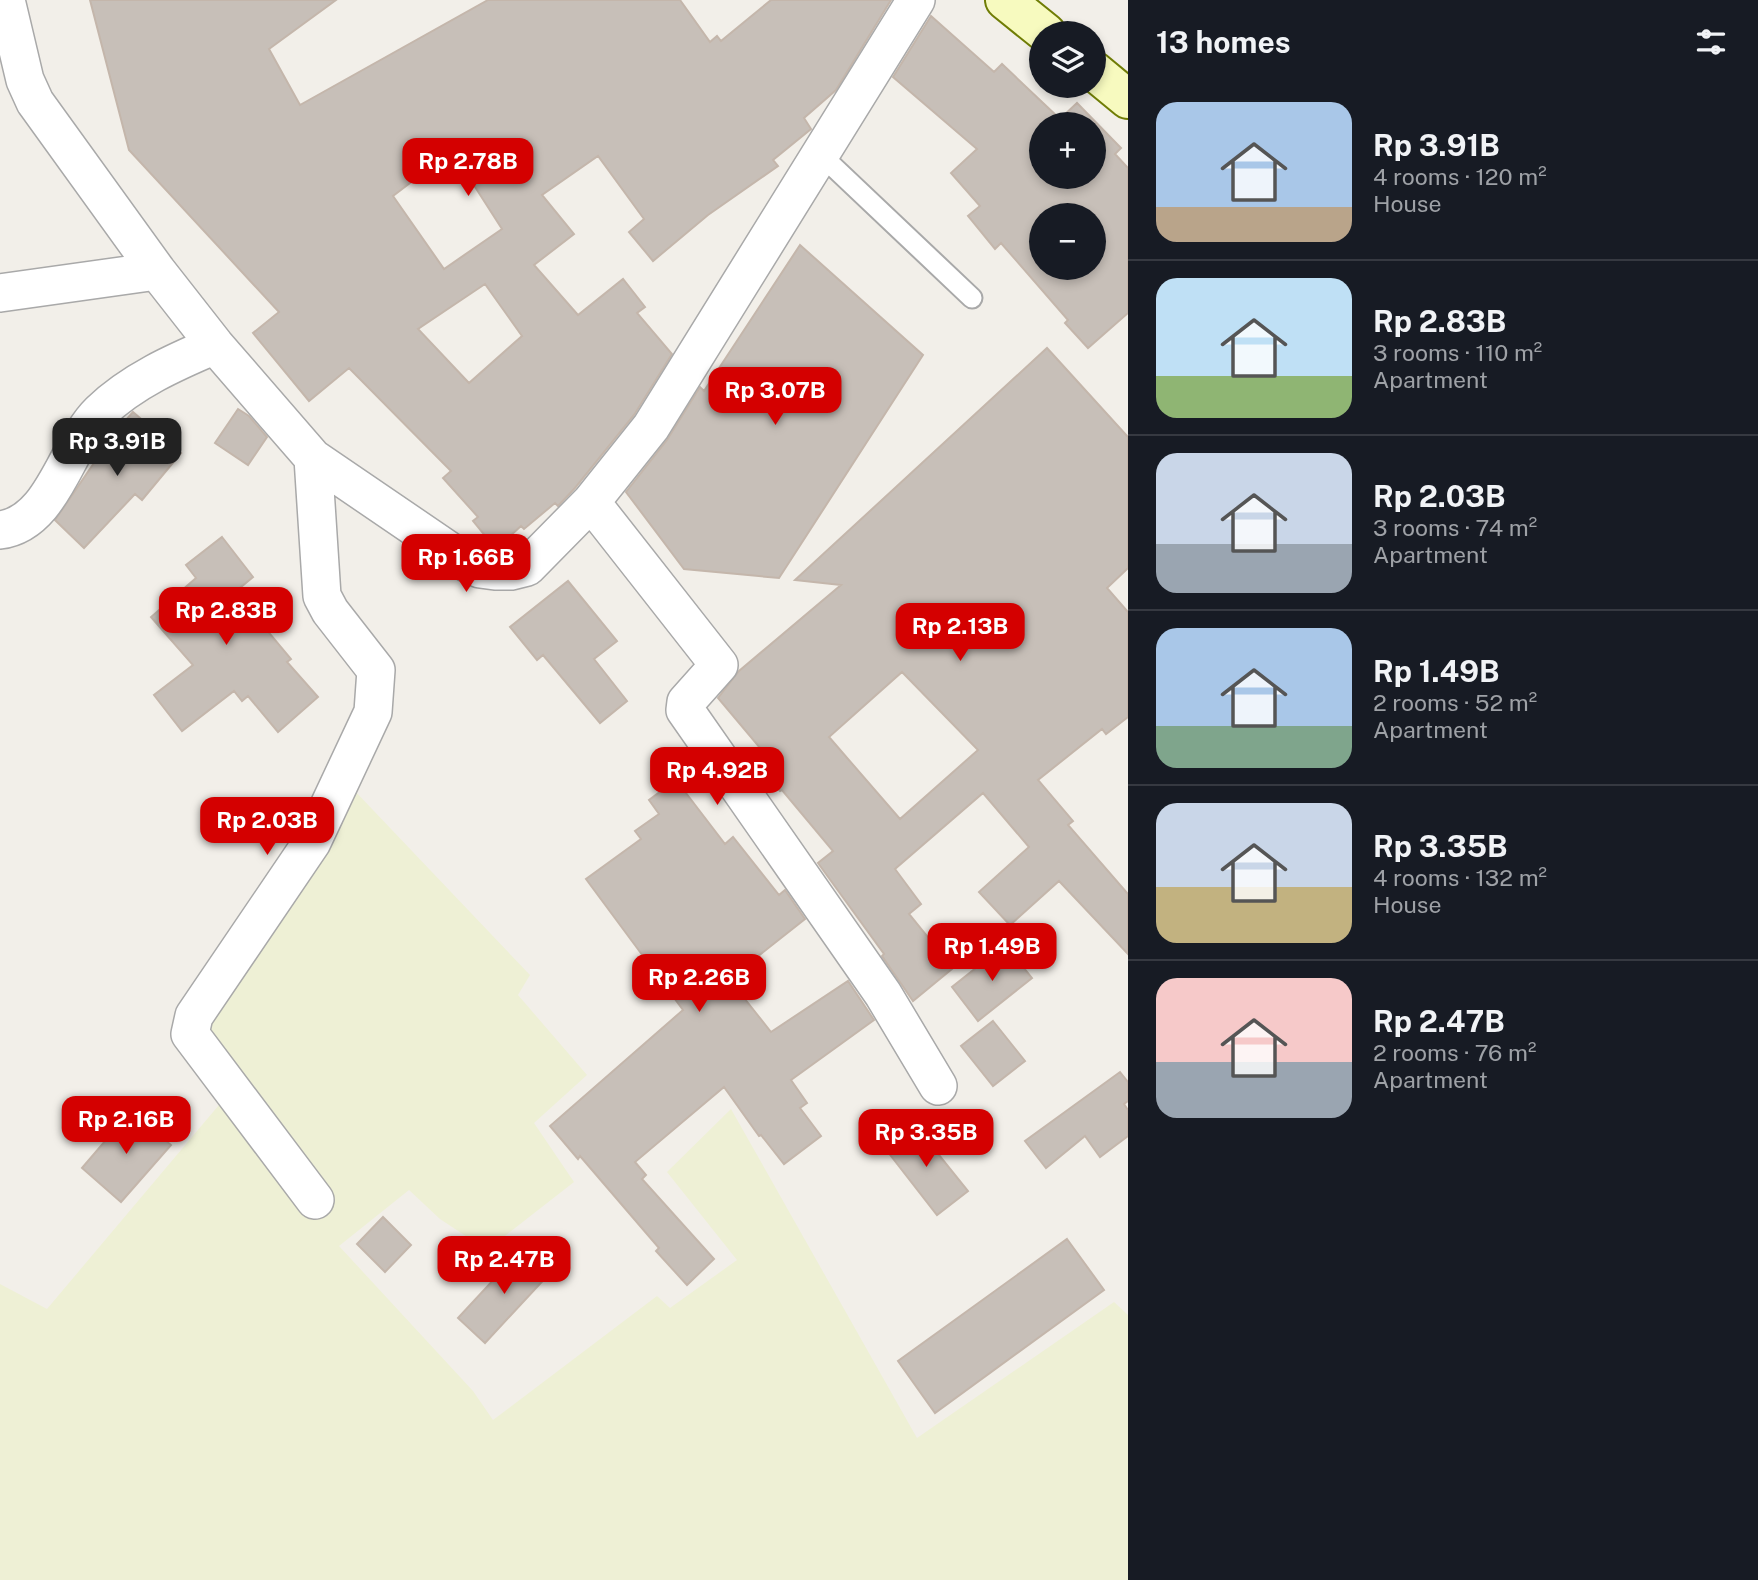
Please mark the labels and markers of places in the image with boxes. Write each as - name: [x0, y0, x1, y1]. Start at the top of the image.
- pin: Rp 2.78B: [396, 138, 540, 198]
- pin: Rp 3.07B: [703, 368, 847, 427]
- pin: Rp 3.91B: [45, 419, 189, 478]
- pin: Rp 1.66B: [394, 534, 538, 594]
- pin: Rp 2.83B: [154, 588, 298, 647]
- pin: Rp 2.13B: [888, 604, 1032, 663]
- pin: Rp 4.92B: [645, 748, 789, 807]
- pin: Rp 2.03B: [195, 798, 339, 857]
- pin: Rp 1.49B: [920, 923, 1064, 983]
- pin: Rp 2.26B: [627, 954, 771, 1014]
- pin: Rp 2.16B: [54, 1096, 198, 1156]
- pin: Rp 3.35B: [854, 1110, 998, 1169]
- pin: Rp 2.47B: [432, 1236, 576, 1296]

